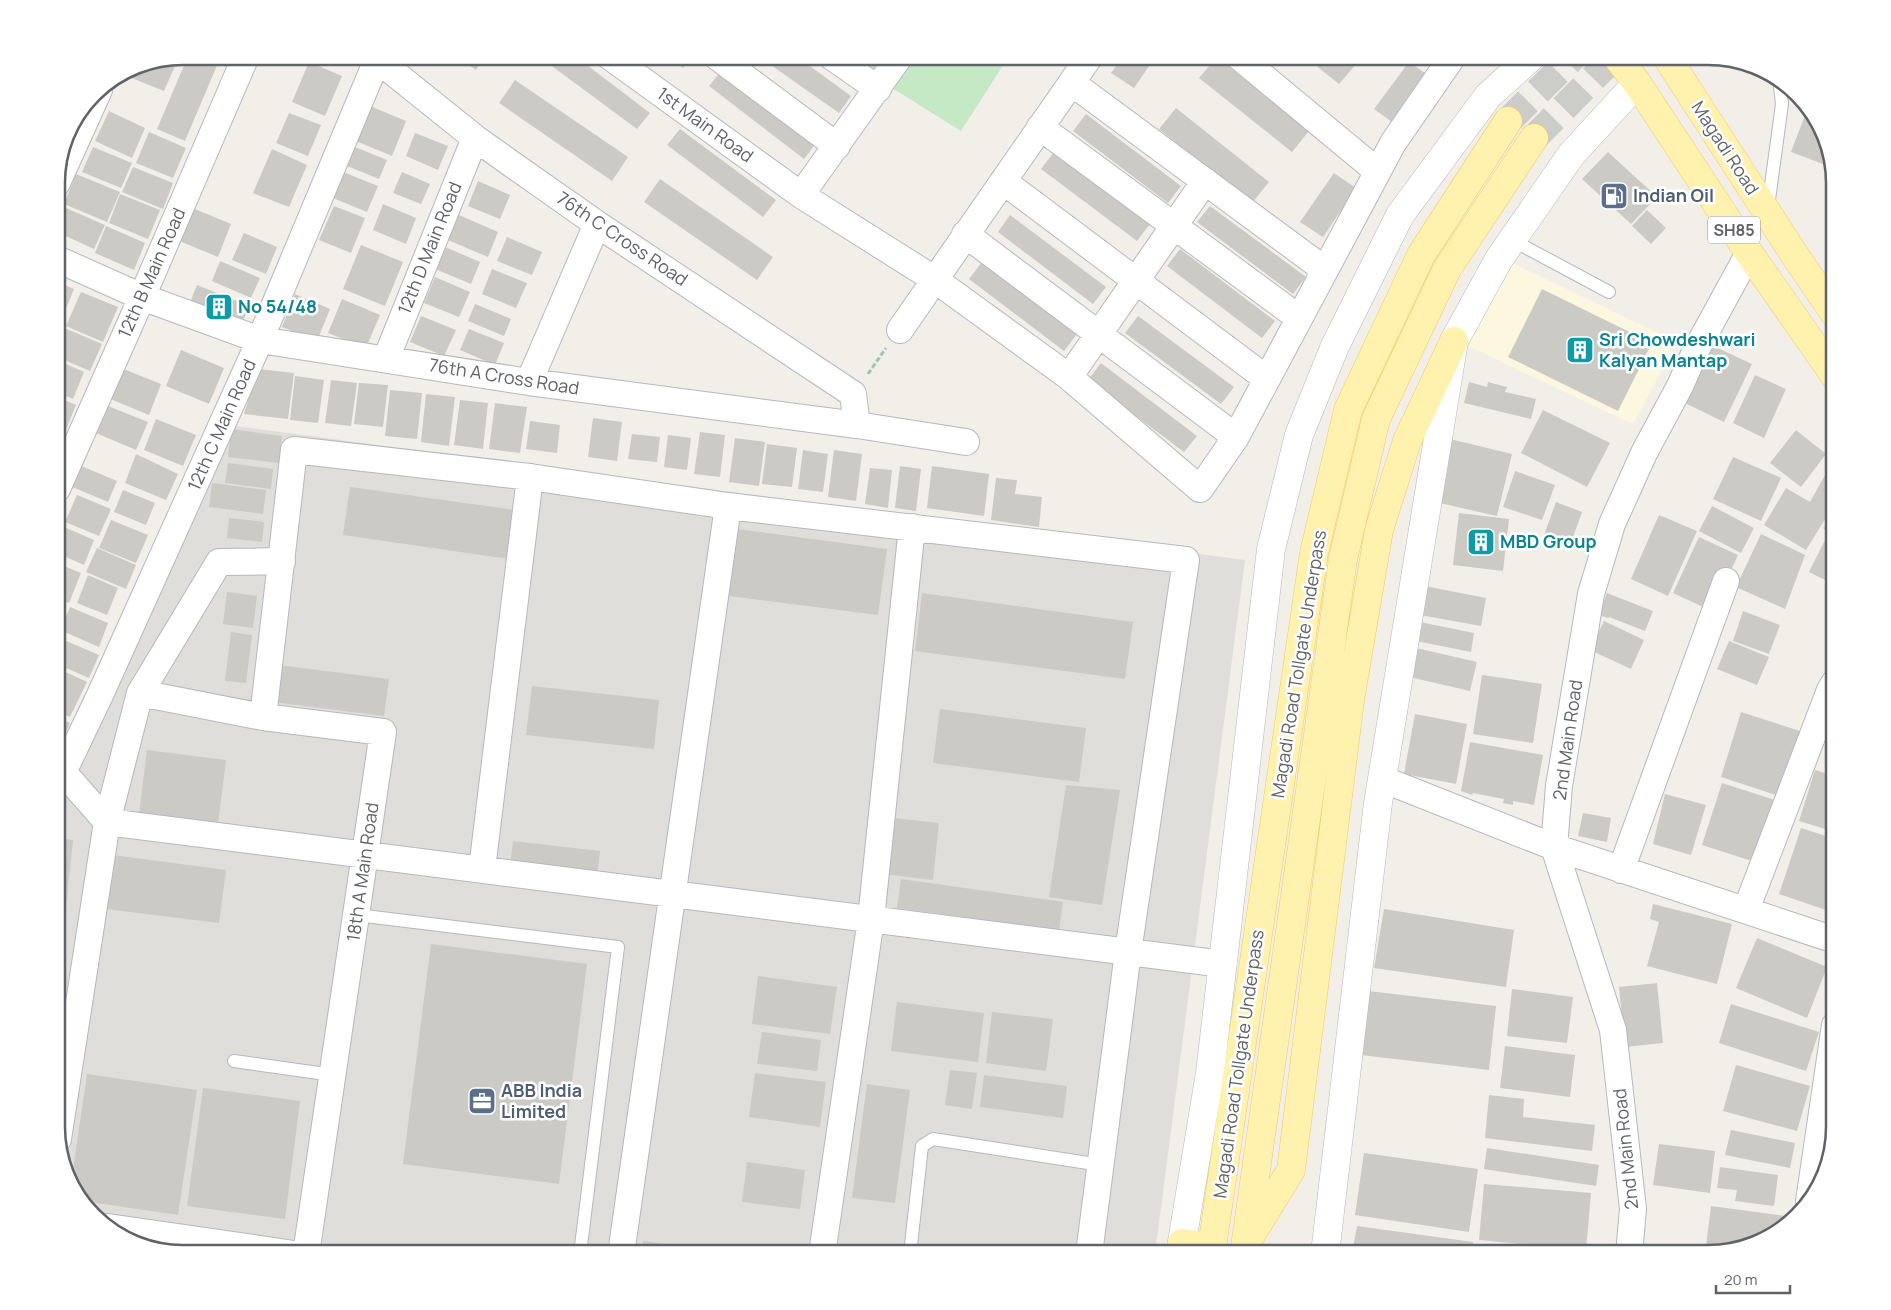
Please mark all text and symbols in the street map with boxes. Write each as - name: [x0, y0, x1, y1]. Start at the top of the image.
- street label: 1st Main Road: [653, 81, 759, 167]
- street label: Magadi Road: [1687, 96, 1765, 199]
- street label: 12th D Main Road: [392, 178, 467, 317]
- fuel station icon: Indian Oil: [1599, 181, 1629, 211]
- place label: Indian Oil: [1633, 183, 1714, 207]
- street label: 76th C Cross Road: [552, 185, 693, 291]
- street label: 12th B Main Road: [112, 204, 190, 341]
- road number: SH85: [1708, 216, 1760, 244]
- building icon: No 54/48: [204, 292, 234, 322]
- place label: No 54/48: [238, 294, 317, 318]
- place label: Sri Chowdeshwari Kalyan Mantap: [1599, 327, 1756, 372]
- building icon: Sri Chowdeshwari Kalyan Mantap: [1565, 335, 1595, 365]
- street label: 76th A Cross Road: [427, 352, 581, 400]
- street label: 12th C Main Road: [181, 355, 261, 494]
- building icon: MBD Group: [1466, 527, 1496, 557]
- street label: Magadi Road Tollgate Underpass: [1265, 528, 1331, 800]
- place label: MBD Group: [1500, 529, 1597, 553]
- street label: 2nd Main Road: [1547, 678, 1587, 802]
- street label: 18th A Main Road: [340, 801, 384, 943]
- street label: Magadi Road Tollgate Underpass: [1207, 928, 1269, 1200]
- place label: ABB India Limited: [501, 1078, 582, 1123]
- office icon: ABB India Limited: [467, 1086, 497, 1116]
- street label: 2nd Main Road: [1607, 1087, 1643, 1211]
- scale bar: [1716, 1262, 1790, 1294]
- text: 20 m: [1724, 1269, 1757, 1290]

